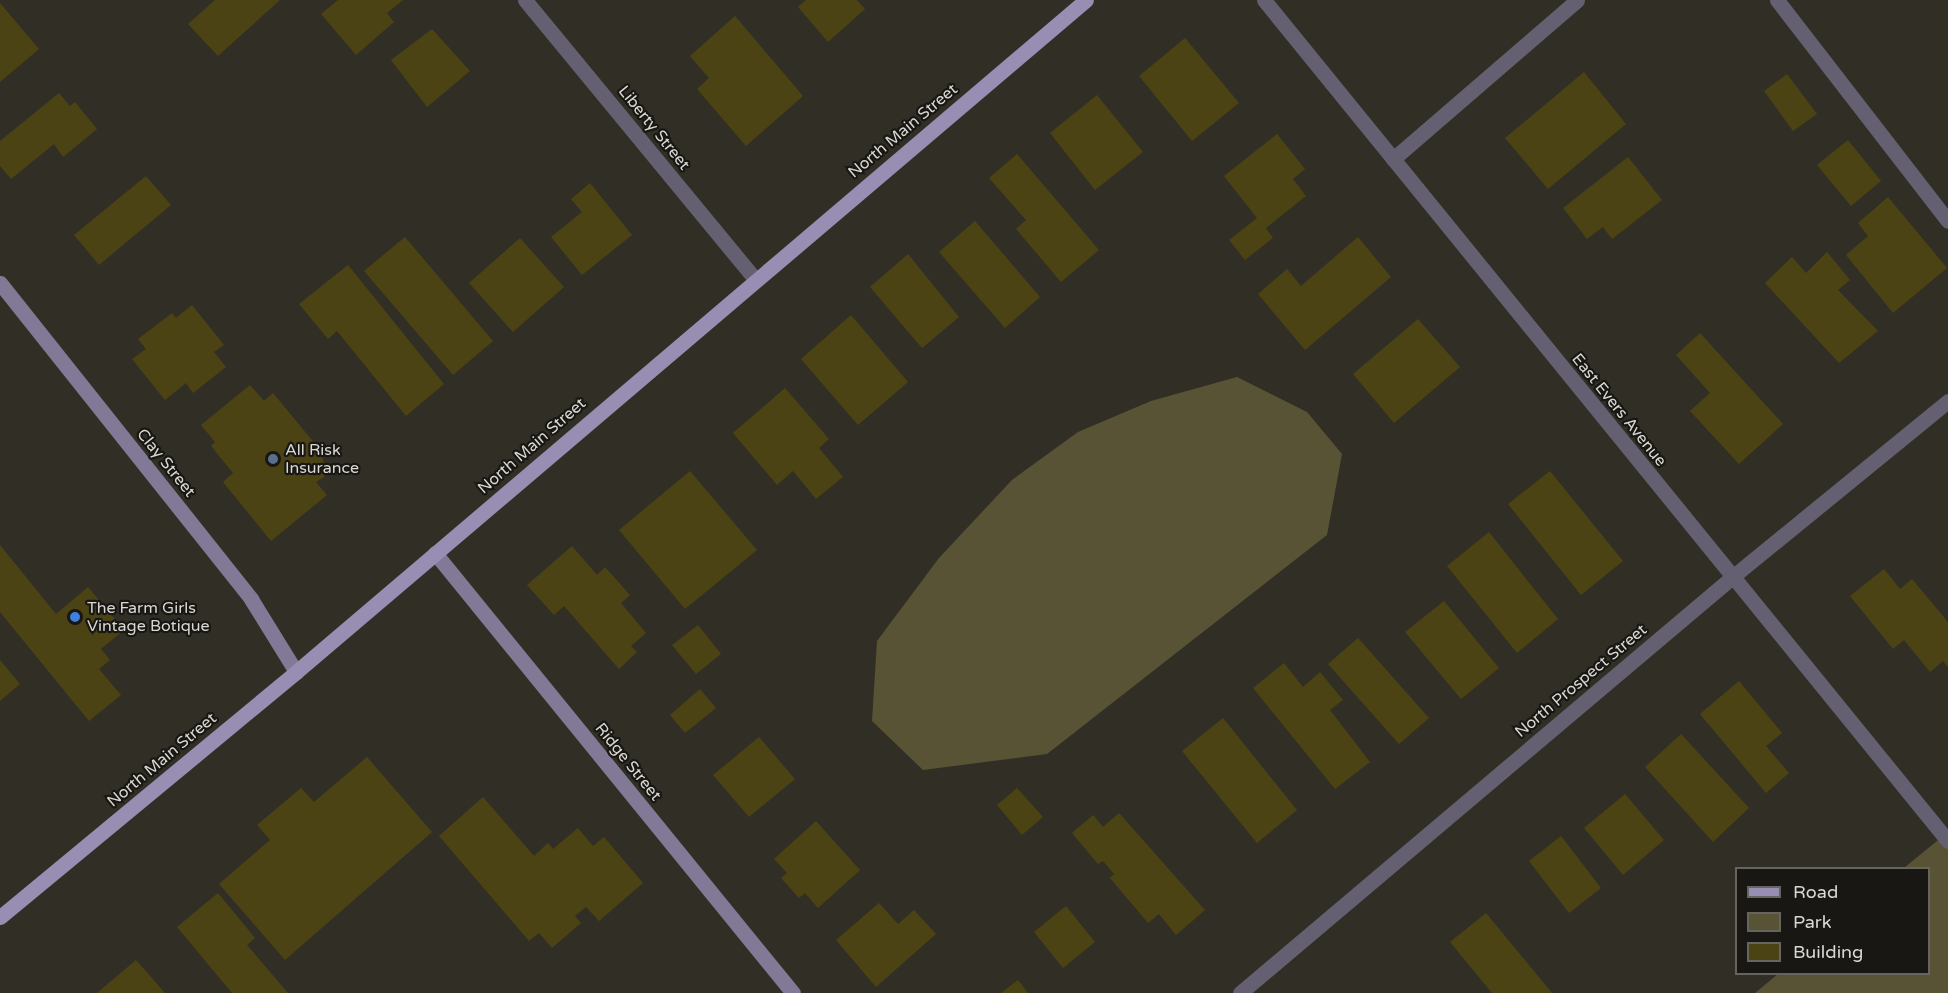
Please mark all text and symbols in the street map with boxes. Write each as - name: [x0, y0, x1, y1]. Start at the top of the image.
- street label: North Main Street: [845, 80, 961, 182]
- street label: Liberty Street: [614, 82, 694, 174]
- street label: East Evers Avenue: [1568, 350, 1670, 470]
- street label: North Main Street: [474, 394, 590, 498]
- street label: Clay Street: [133, 425, 199, 501]
- place label: All Risk Insurance: [285, 440, 359, 478]
- marker: All Risk Insurance: [266, 452, 280, 466]
- place label: The Farm Girls Vintage Botique: [87, 598, 210, 636]
- marker: The Farm Girls Vintage Botique: [68, 610, 82, 624]
- street label: North Prospect Street: [1511, 620, 1651, 742]
- street label: North Main Street: [104, 709, 220, 811]
- street label: Ridge Street: [591, 719, 665, 805]
- legend: [1735, 867, 1930, 975]
- text: Road: [1793, 881, 1838, 903]
- text: Park: [1793, 911, 1831, 933]
- text: Building: [1793, 941, 1863, 963]

